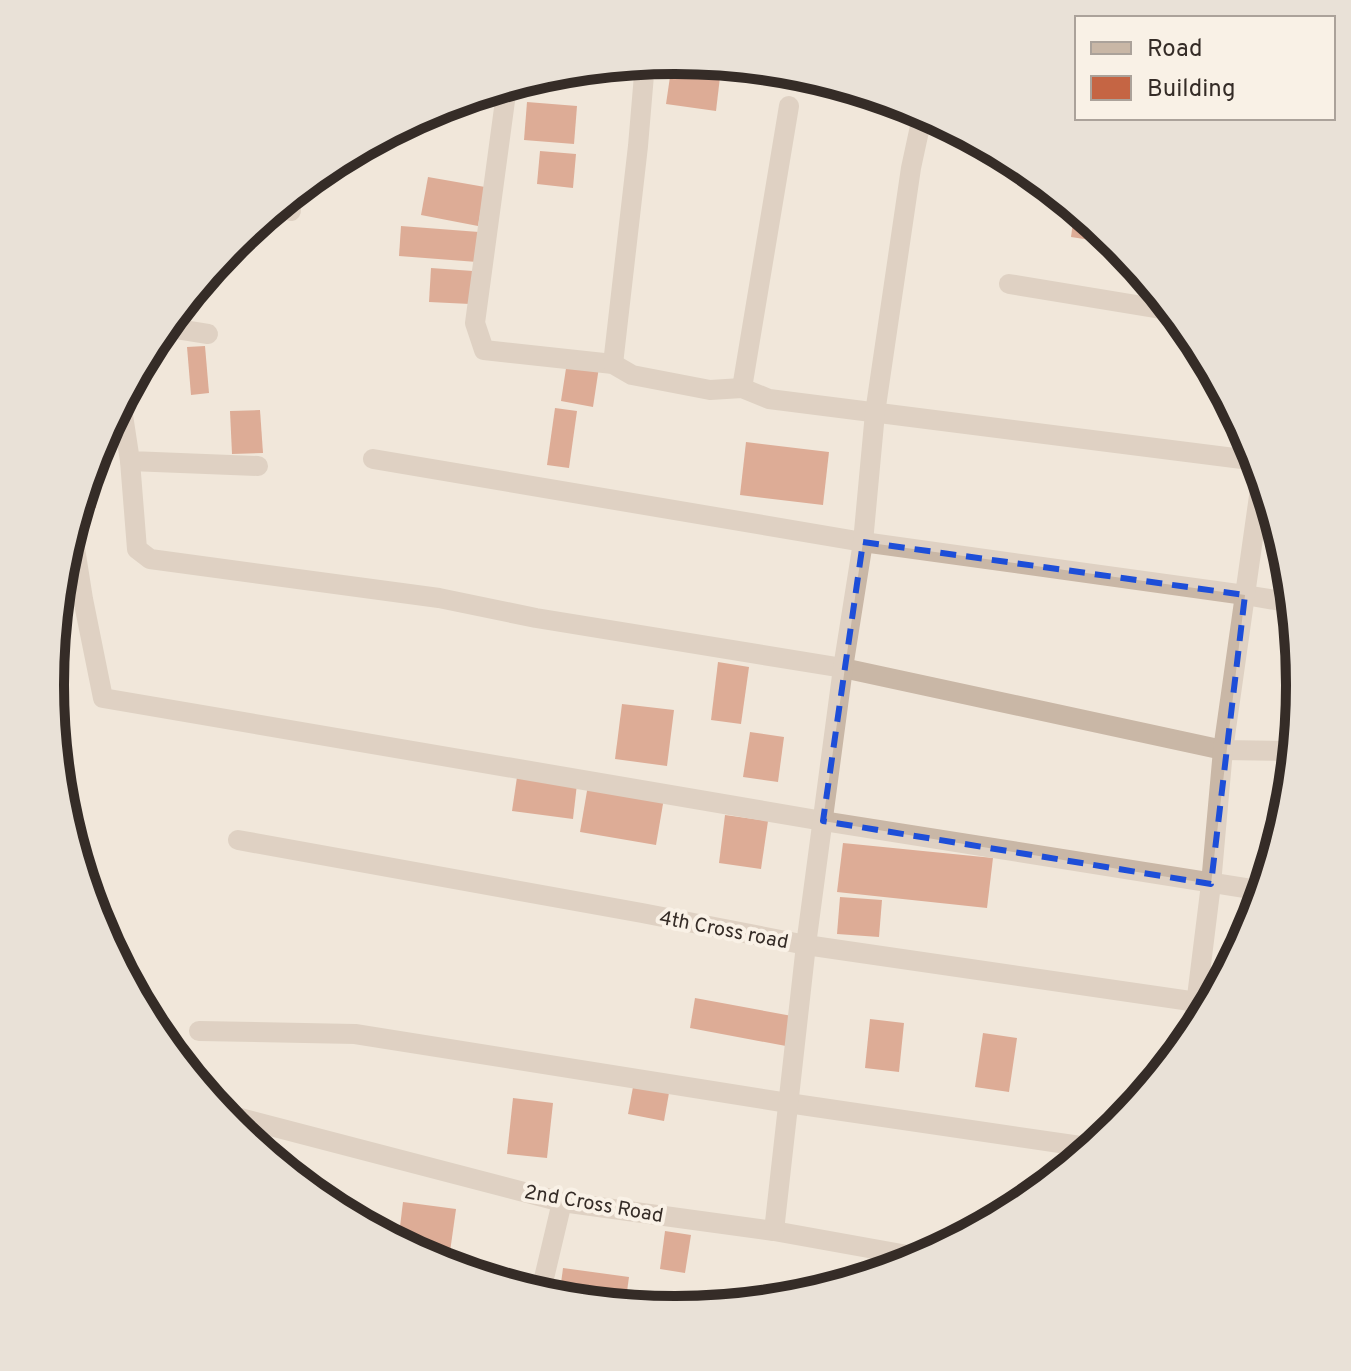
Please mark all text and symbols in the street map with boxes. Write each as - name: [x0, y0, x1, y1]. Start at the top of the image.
- legend: [1075, 16, 1335, 120]
- text: Road: [1147, 35, 1203, 65]
- text: Building: [1147, 75, 1236, 105]
- street label: 4th Cross road: [657, 906, 790, 956]
- street label: 2nd Cross Road: [522, 1180, 665, 1230]

